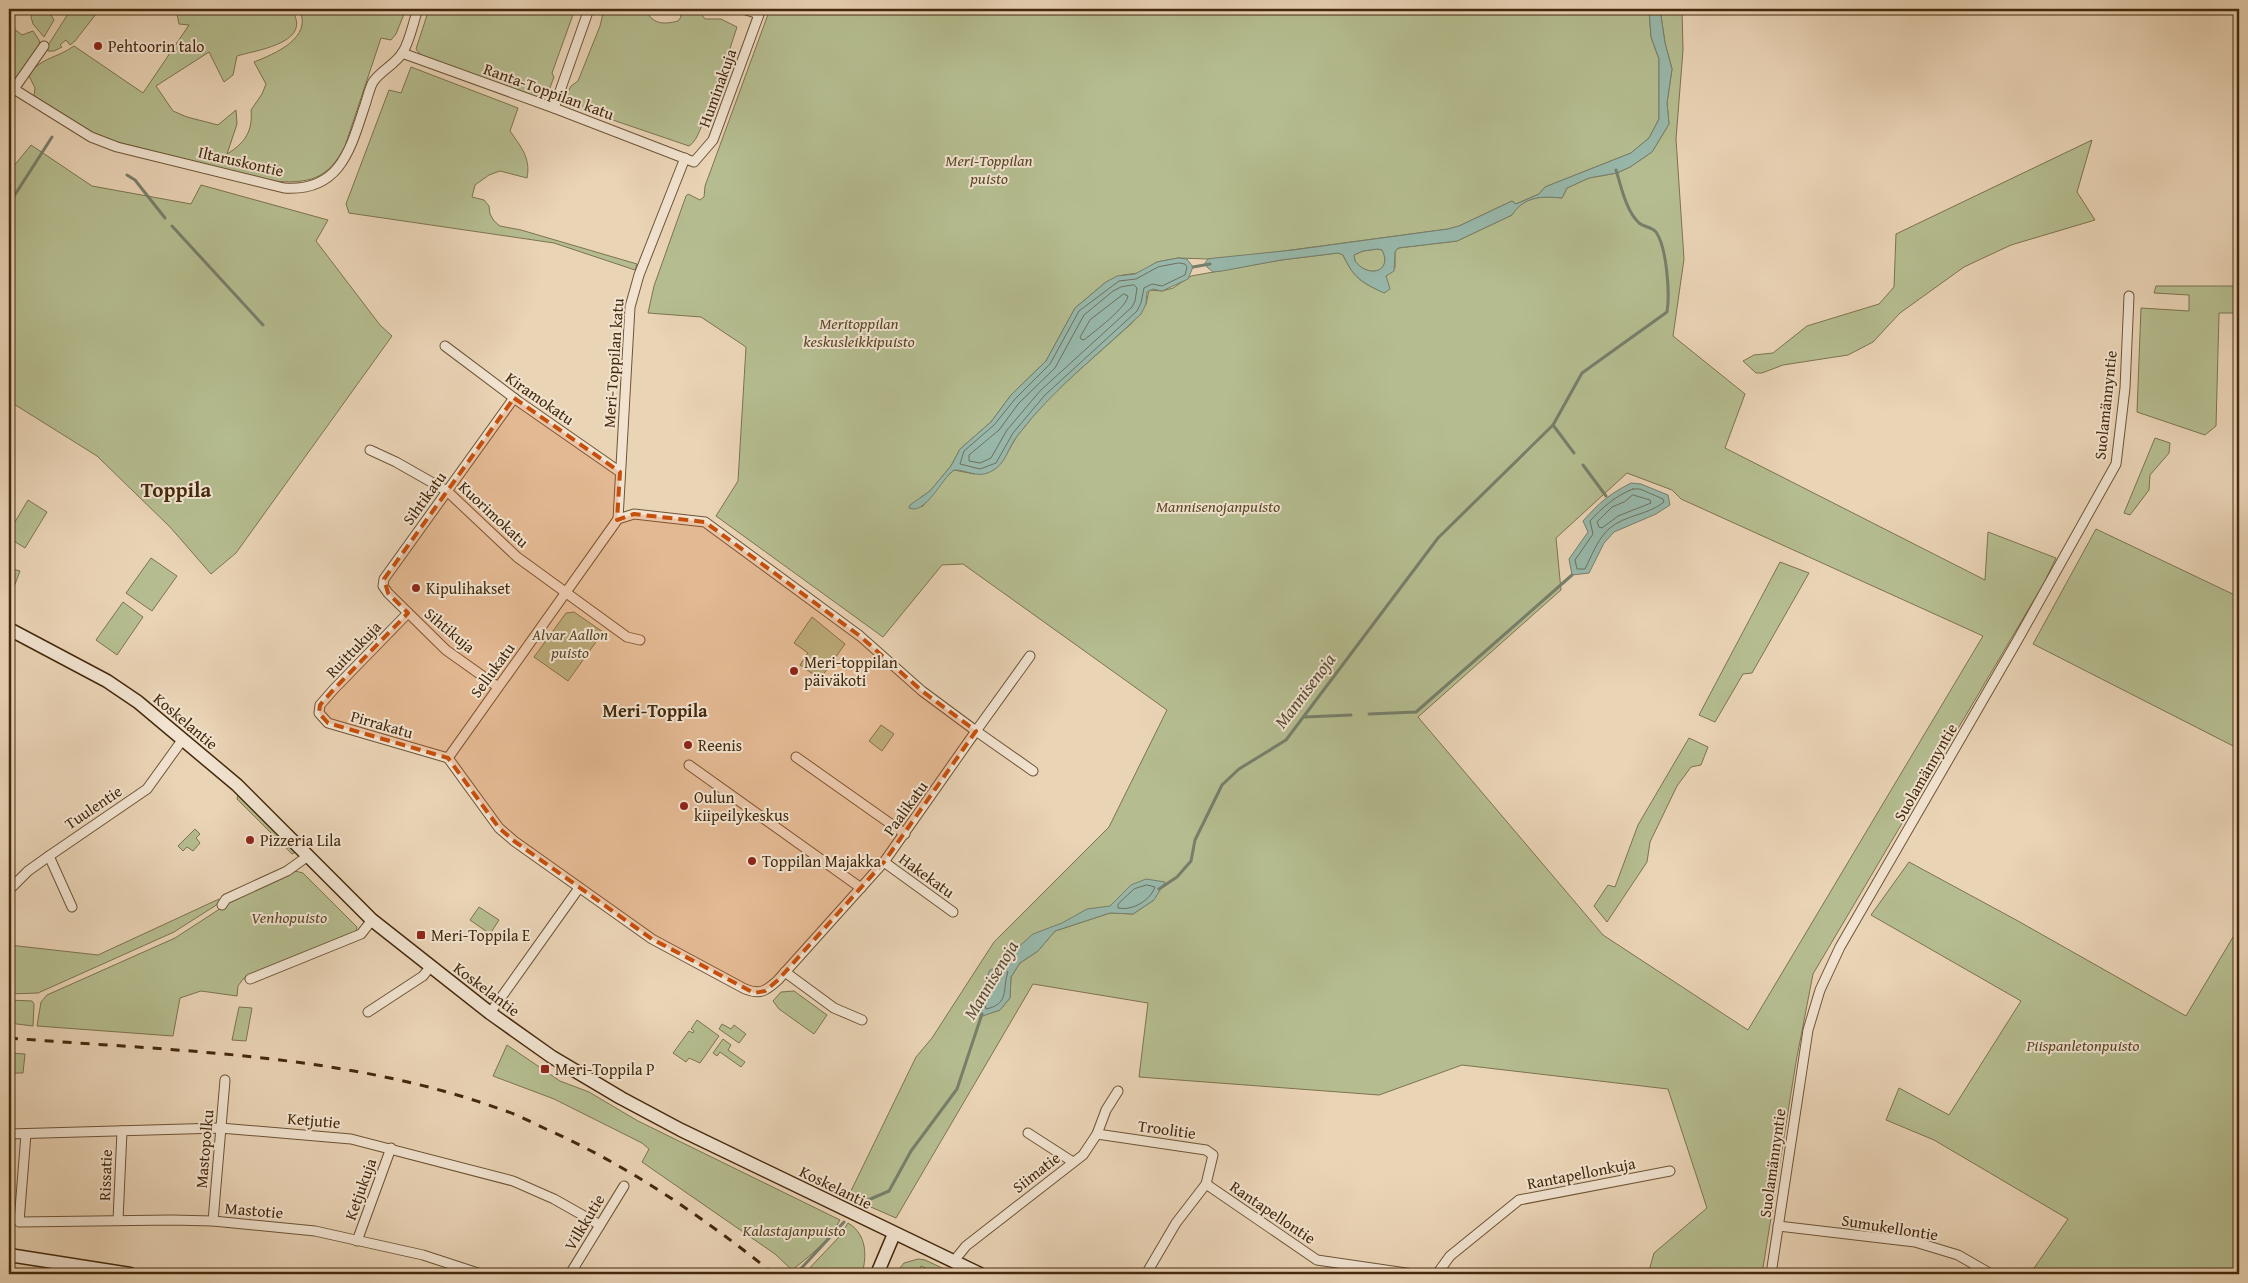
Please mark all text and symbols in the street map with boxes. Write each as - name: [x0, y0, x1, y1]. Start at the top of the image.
- place label: Pehtoorin talo: [108, 34, 205, 58]
- marker: Pehtoorin talo: [92, 40, 104, 52]
- street label: Huminakuja: [692, 45, 742, 131]
- street label: Ranta-Toppilan katu: [480, 56, 618, 126]
- street label: Iltaruskontie: [196, 140, 286, 182]
- park label: Meri-Toppilan puisto: [945, 148, 1033, 190]
- street label: Meri-Toppilan katu: [596, 297, 630, 429]
- park label: Meritoppilan keskusleikkipuisto: [803, 311, 915, 353]
- street label: Suolamännyntie: [2087, 349, 2123, 461]
- street label: Kiramokatu: [501, 365, 580, 431]
- street label: Sihtikatu: [396, 466, 452, 530]
- district label: Toppila: [141, 474, 211, 505]
- street label: Kuorimokatu: [453, 475, 535, 553]
- park label: Mannisenojanpuisto: [1156, 494, 1280, 518]
- place label: Kipulihakset: [426, 576, 511, 600]
- marker: Kipulihakset: [410, 582, 422, 594]
- street label: Sihtikuja: [419, 601, 481, 659]
- street label: Ruittukuja: [320, 615, 387, 683]
- park label: Alvar Aallon puisto: [531, 622, 608, 664]
- street label: Sellukatu: [464, 637, 520, 703]
- water label: Mannisenoja: [1267, 647, 1342, 734]
- place label: Meri-toppilan päiväkoti: [804, 650, 898, 692]
- marker: Meri-toppilan päiväkoti: [788, 665, 800, 677]
- street label: Koskelantie: [148, 687, 224, 755]
- district label: Meri-Toppila: [602, 697, 708, 724]
- street label: Pirrakatu: [348, 704, 416, 744]
- street label: Suolamännyntie: [1887, 718, 1963, 826]
- place label: Reenis: [698, 733, 742, 757]
- marker: Reenis: [682, 739, 694, 751]
- street label: Paalikatu: [877, 775, 933, 840]
- street label: Tuulentie: [59, 779, 127, 835]
- place label: Oulun kiipeilykeskus: [694, 785, 789, 827]
- marker: Oulun kiipeilykeskus: [678, 800, 690, 812]
- place label: Pizzeria Lila: [260, 828, 342, 852]
- marker: Pizzeria Lila: [244, 834, 256, 846]
- street label: Hakekatu: [894, 847, 960, 904]
- place label: Toppilan Majakka: [762, 849, 882, 873]
- marker: Toppilan Majakka: [746, 855, 758, 867]
- park label: Venhopuisto: [251, 905, 327, 929]
- place label: Meri-Toppila E: [431, 923, 530, 947]
- marker: Meri-Toppila E: [415, 929, 427, 941]
- water label: Mannisenoja: [956, 934, 1025, 1024]
- street label: Koskelantie: [449, 956, 525, 1022]
- park label: Piispanletonpuisto: [2026, 1033, 2140, 1057]
- place label: Meri-Toppila P: [555, 1057, 655, 1081]
- marker: Meri-Toppila P: [539, 1063, 551, 1075]
- street label: Ketjutie: [286, 1106, 342, 1134]
- street label: Suolamännyntie: [1752, 1107, 1792, 1219]
- street label: Mastopolku: [189, 1108, 219, 1189]
- street label: Troolitie: [1136, 1113, 1198, 1145]
- street label: Siimatie: [1007, 1146, 1065, 1198]
- street label: Rissatie: [92, 1149, 118, 1201]
- street label: Rantapellonkuja: [1525, 1151, 1638, 1195]
- street label: Ketjukuja: [338, 1154, 382, 1223]
- street label: Koskelantie: [796, 1159, 876, 1215]
- street label: Rantapellontie: [1225, 1174, 1321, 1250]
- street label: Vilkkutie: [558, 1189, 610, 1255]
- street label: Mastotie: [224, 1195, 284, 1225]
- street label: Sumukellontie: [1840, 1208, 1940, 1246]
- park label: Kalastajanpuisto: [742, 1218, 846, 1242]

